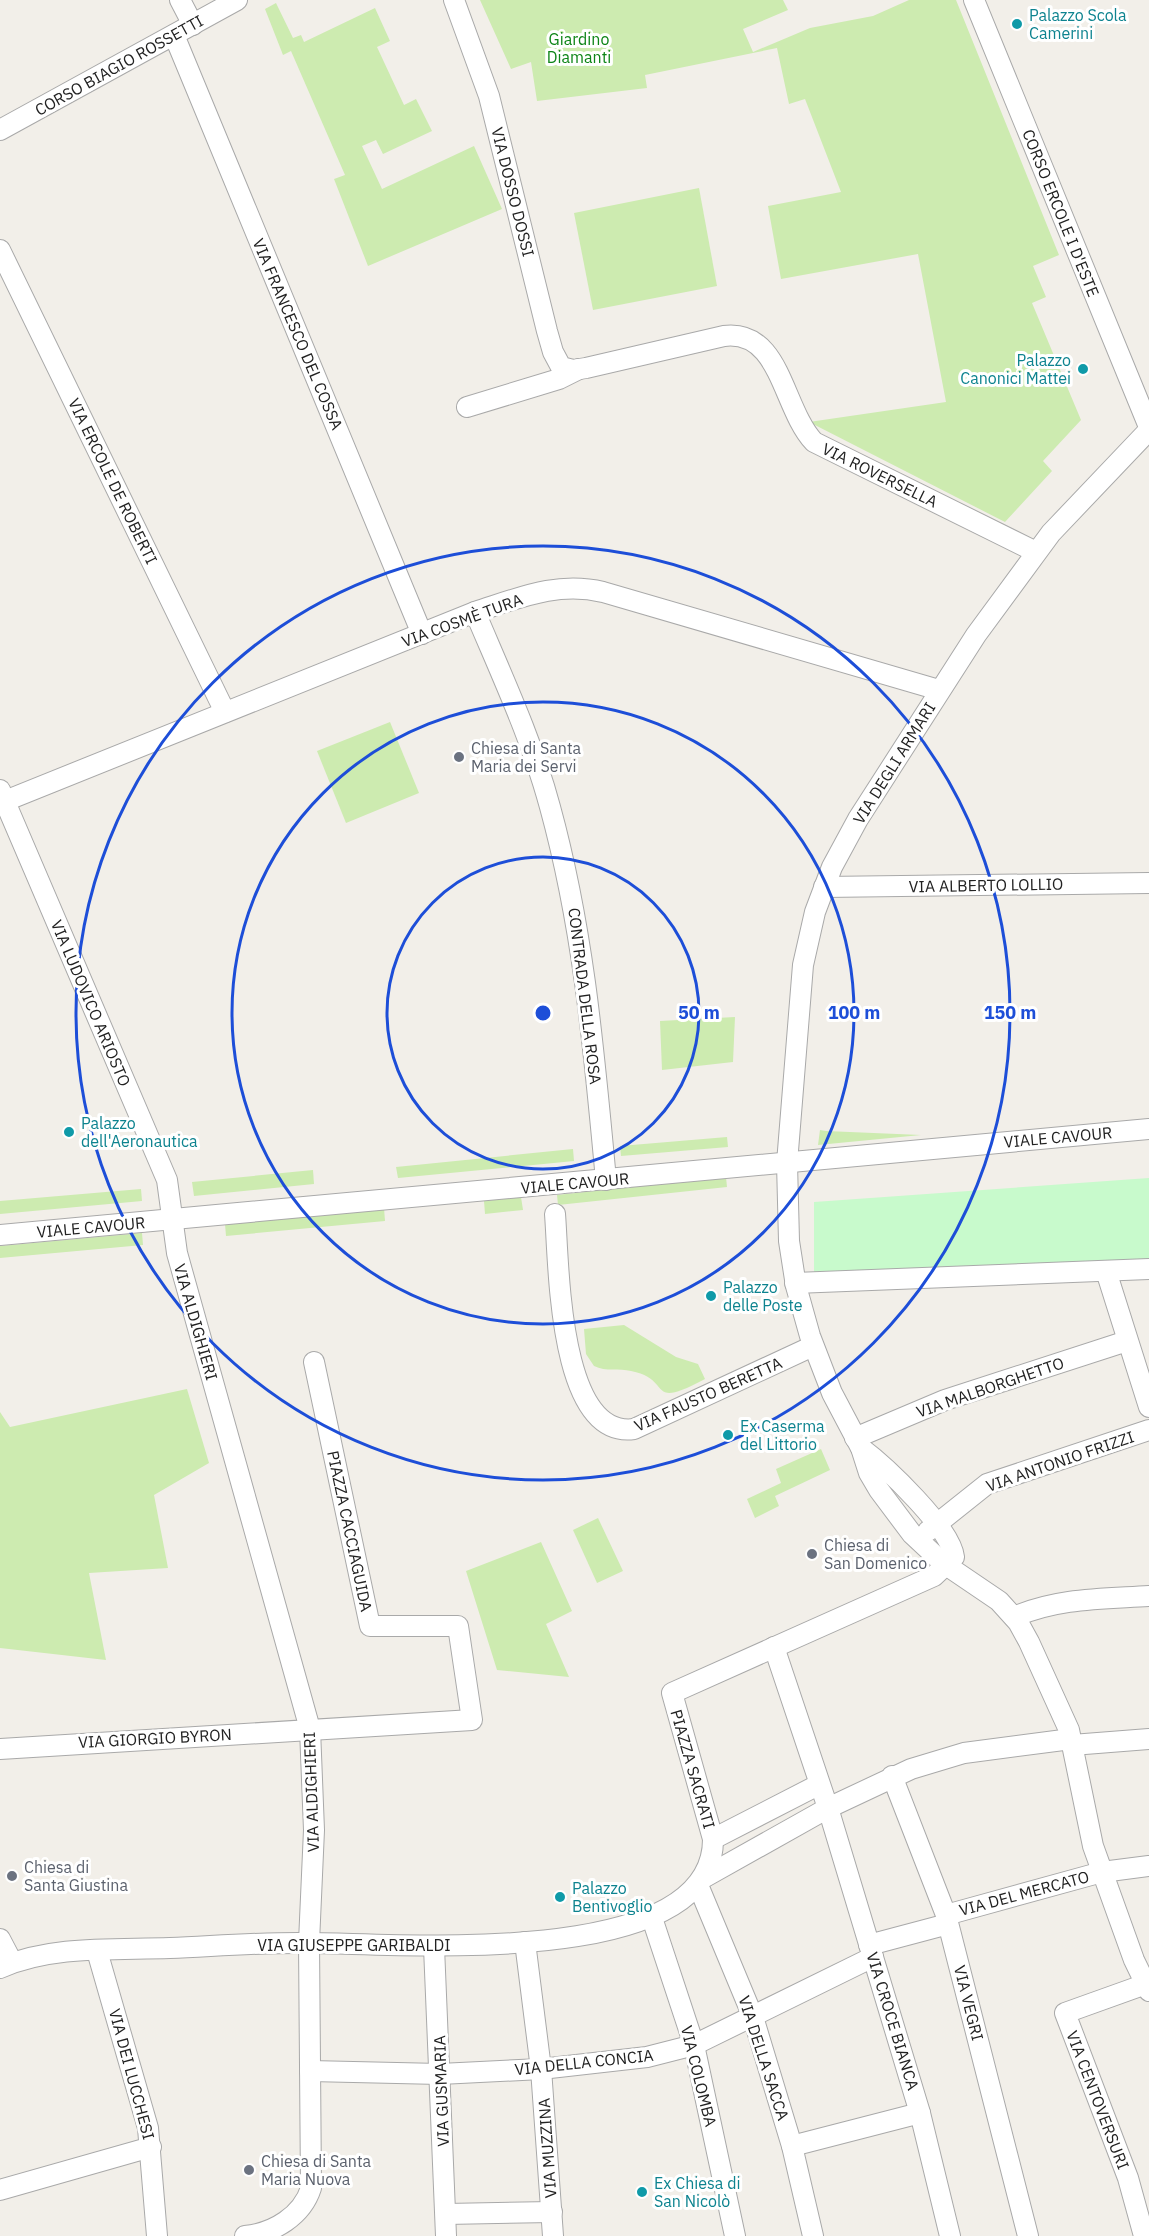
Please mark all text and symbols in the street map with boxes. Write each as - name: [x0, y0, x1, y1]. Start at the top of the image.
- place label: Palazzo Scola Camerini: [1029, 5, 1127, 43]
- street label: CORSO BIAGIO ROSSETTI: [31, 10, 207, 120]
- marker: Palazzo Scola Camerini: [1010, 17, 1024, 31]
- park label: Giardino Diamanti: [547, 29, 611, 67]
- street label: VIA DOSSO DOSSI: [487, 125, 539, 259]
- street label: CORSO ERCOLE I D'ESTE: [1018, 126, 1104, 300]
- street label: VIA FRANCESCO DEL COSSA: [249, 235, 347, 433]
- place label: Palazzo Canonici Mattei: [960, 350, 1071, 388]
- marker: Palazzo Canonici Mattei: [1076, 362, 1090, 376]
- street label: VIA ERCOLE DE ROBERTI: [64, 395, 162, 567]
- street label: VIA ROVERSELLA: [819, 438, 941, 512]
- street label: VIA COSMÈ TURA: [399, 588, 525, 651]
- street label: VIA DEGLI ARMARI: [848, 698, 940, 828]
- place label: Chiesa di Santa Maria dei Servi: [471, 738, 582, 776]
- marker: Chiesa di Santa Maria dei Servi: [452, 750, 466, 764]
- street label: VIA ALBERTO LOLLIO: [909, 874, 1063, 896]
- street label: CONTRADA DELLA ROSA: [564, 906, 606, 1086]
- street label: VIA LUDOVICO ARIOSTO: [47, 917, 135, 1089]
- text: 50 m: [678, 1001, 720, 1024]
- text: 100 m: [828, 1001, 880, 1024]
- text: 150 m: [984, 1001, 1036, 1024]
- centre of rings: [533, 1003, 553, 1023]
- place label: Palazzo dell'Aeronautica: [81, 1113, 198, 1151]
- street label: VIALE CAVOUR: [1003, 1122, 1113, 1152]
- marker: Palazzo dell'Aeronautica: [62, 1125, 76, 1139]
- street label: VIALE CAVOUR: [520, 1168, 630, 1198]
- street label: VIALE CAVOUR: [36, 1212, 146, 1242]
- street label: VIA ALDIGHIERI: [170, 1261, 222, 1383]
- place label: Palazzo delle Poste: [723, 1277, 803, 1315]
- marker: Palazzo delle Poste: [704, 1289, 718, 1303]
- street label: VIA FAUSTO BERETTA: [631, 1352, 785, 1436]
- street label: VIA MALBORGHETTO: [914, 1352, 1066, 1422]
- place label: Ex Caserma del Littorio: [740, 1416, 825, 1454]
- street label: VIA ANTONIO FRIZZI: [983, 1426, 1137, 1496]
- marker: Ex Caserma del Littorio: [721, 1428, 735, 1442]
- street label: PIAZZA CACCIAGUIDA: [323, 1449, 377, 1613]
- place label: Chiesa di San Domenico: [824, 1535, 927, 1573]
- marker: Chiesa di San Domenico: [805, 1547, 819, 1561]
- street label: PIAZZA SACRATI: [666, 1707, 720, 1831]
- street label: VIA GIORGIO BYRON: [78, 1724, 232, 1752]
- street label: VIA ALDIGHIERI: [299, 1731, 323, 1853]
- place label: Chiesa di Santa Giustina: [24, 1857, 128, 1895]
- street label: VIA DEL MERCATO: [957, 1866, 1091, 1920]
- marker: Chiesa di Santa Giustina: [5, 1869, 19, 1883]
- place label: Palazzo Bentivoglio: [572, 1878, 652, 1916]
- marker: Palazzo Bentivoglio: [553, 1890, 567, 1904]
- street label: VIA GIUSEPPE GARIBALDI: [257, 1935, 451, 1955]
- street label: VIA CROCE BIANCA: [863, 1950, 923, 2092]
- street label: VIA VEGRI: [950, 1963, 988, 2043]
- street label: VIA DELLA SACCA: [734, 1993, 794, 2123]
- street label: VIA DEI LUCCHESI: [105, 2006, 159, 2142]
- street label: VIA COLOMBA: [677, 2023, 721, 2129]
- street label: VIA CENTOVERSURI: [1062, 2028, 1134, 2172]
- street label: VIA GUSMARIA: [429, 2035, 453, 2147]
- street label: VIA DELLA CONCIA: [514, 2045, 654, 2079]
- street label: VIA MUZZINA: [534, 2097, 560, 2199]
- place label: Chiesa di Santa Maria Nuova: [261, 2151, 372, 2189]
- marker: Chiesa di Santa Maria Nuova: [242, 2163, 256, 2177]
- place label: Ex Chiesa di San Nicolò: [654, 2173, 740, 2211]
- marker: Ex Chiesa di San Nicolò: [635, 2185, 649, 2199]

